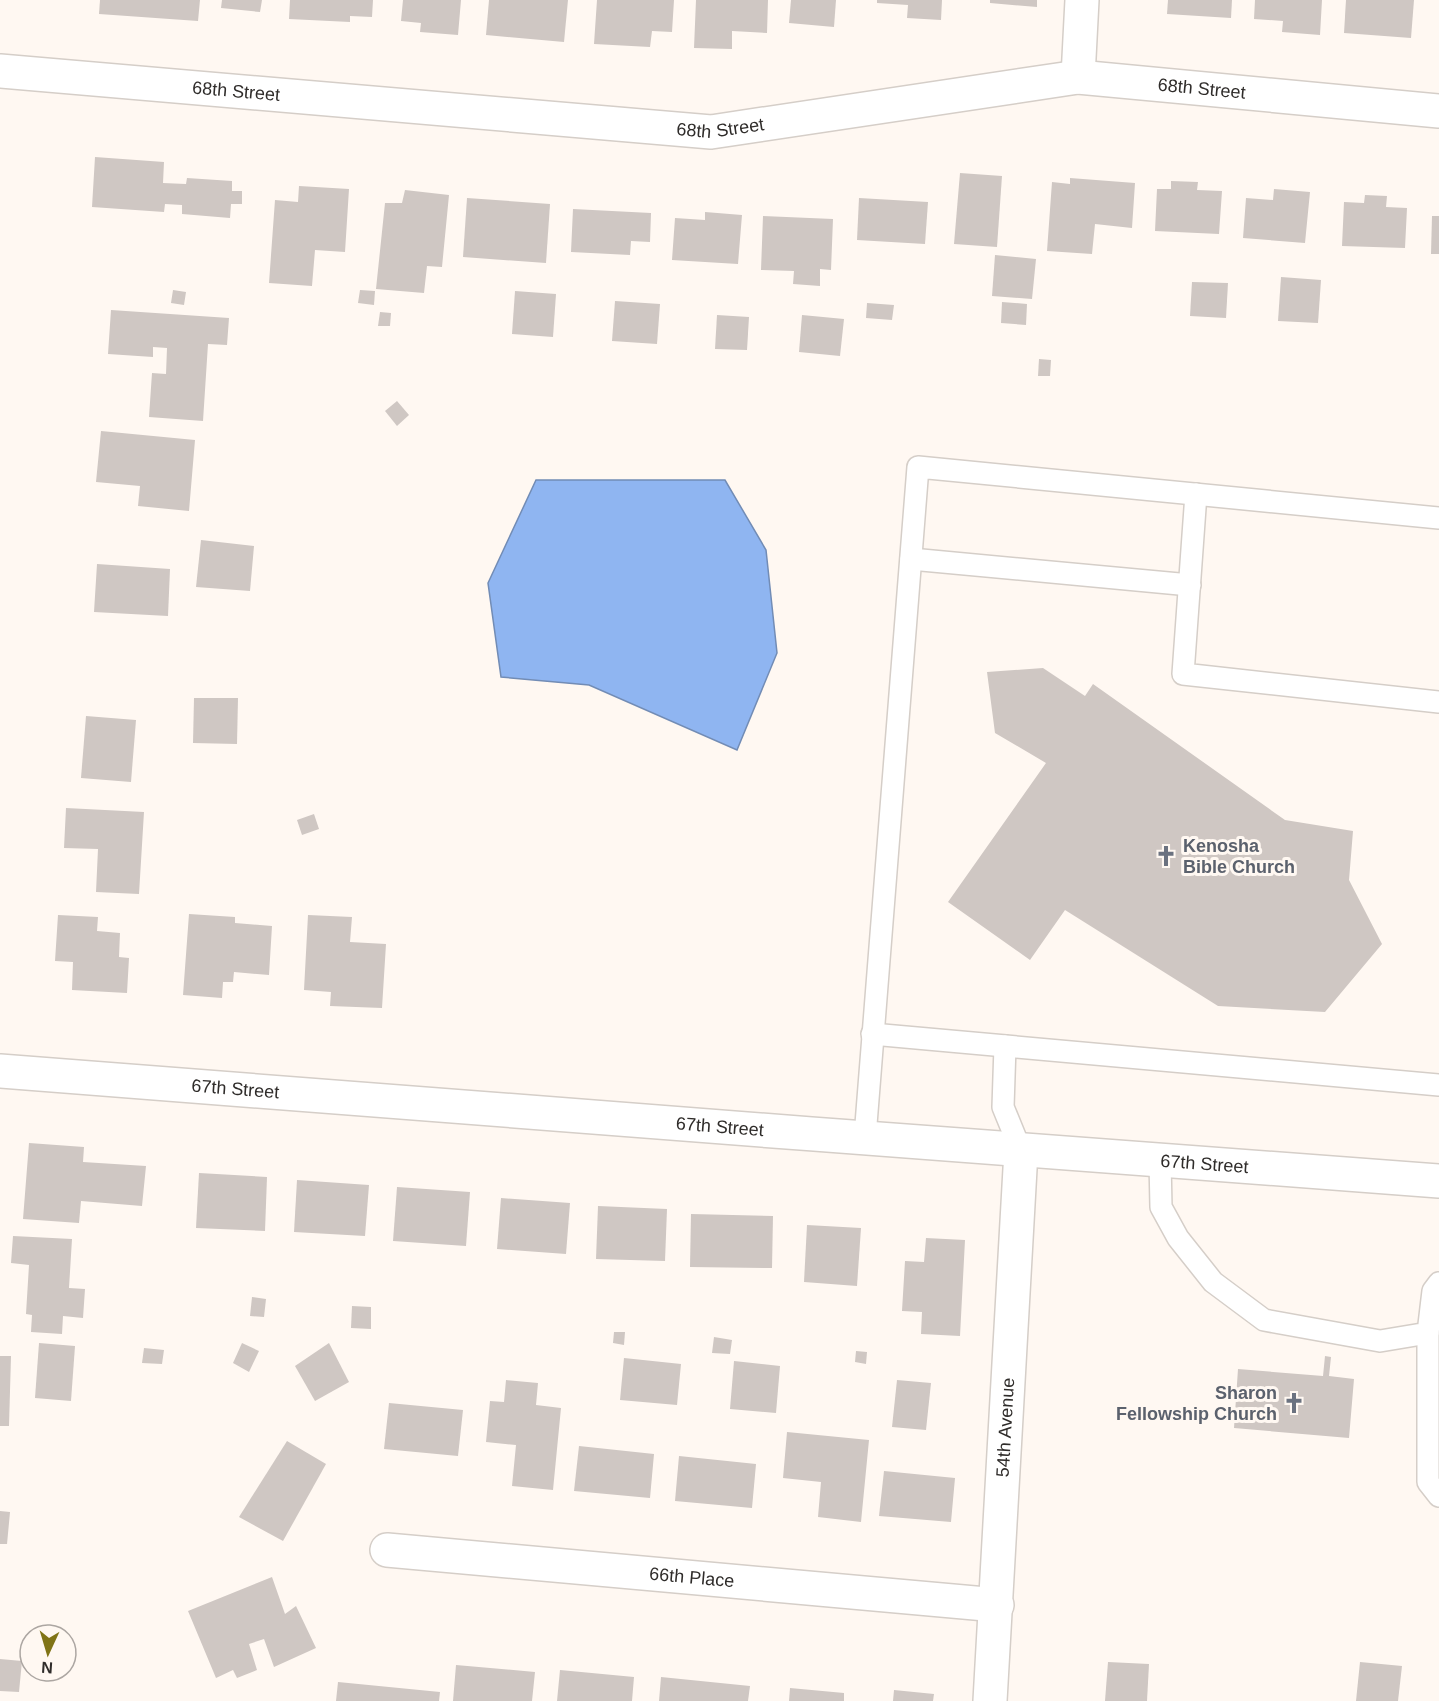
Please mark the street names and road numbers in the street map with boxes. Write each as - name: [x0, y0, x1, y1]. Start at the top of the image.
- street label: 68th Street: [1157, 75, 1247, 103]
- street label: 68th Street: [191, 78, 281, 105]
- street label: 68th Street: [676, 114, 765, 142]
- street label: 67th Street: [191, 1076, 280, 1102]
- street label: 67th Street: [675, 1113, 765, 1140]
- street label: 67th Street: [1160, 1151, 1249, 1177]
- street label: 54th Avenue: [993, 1377, 1018, 1478]
- street label: 66th Place: [648, 1564, 735, 1591]

